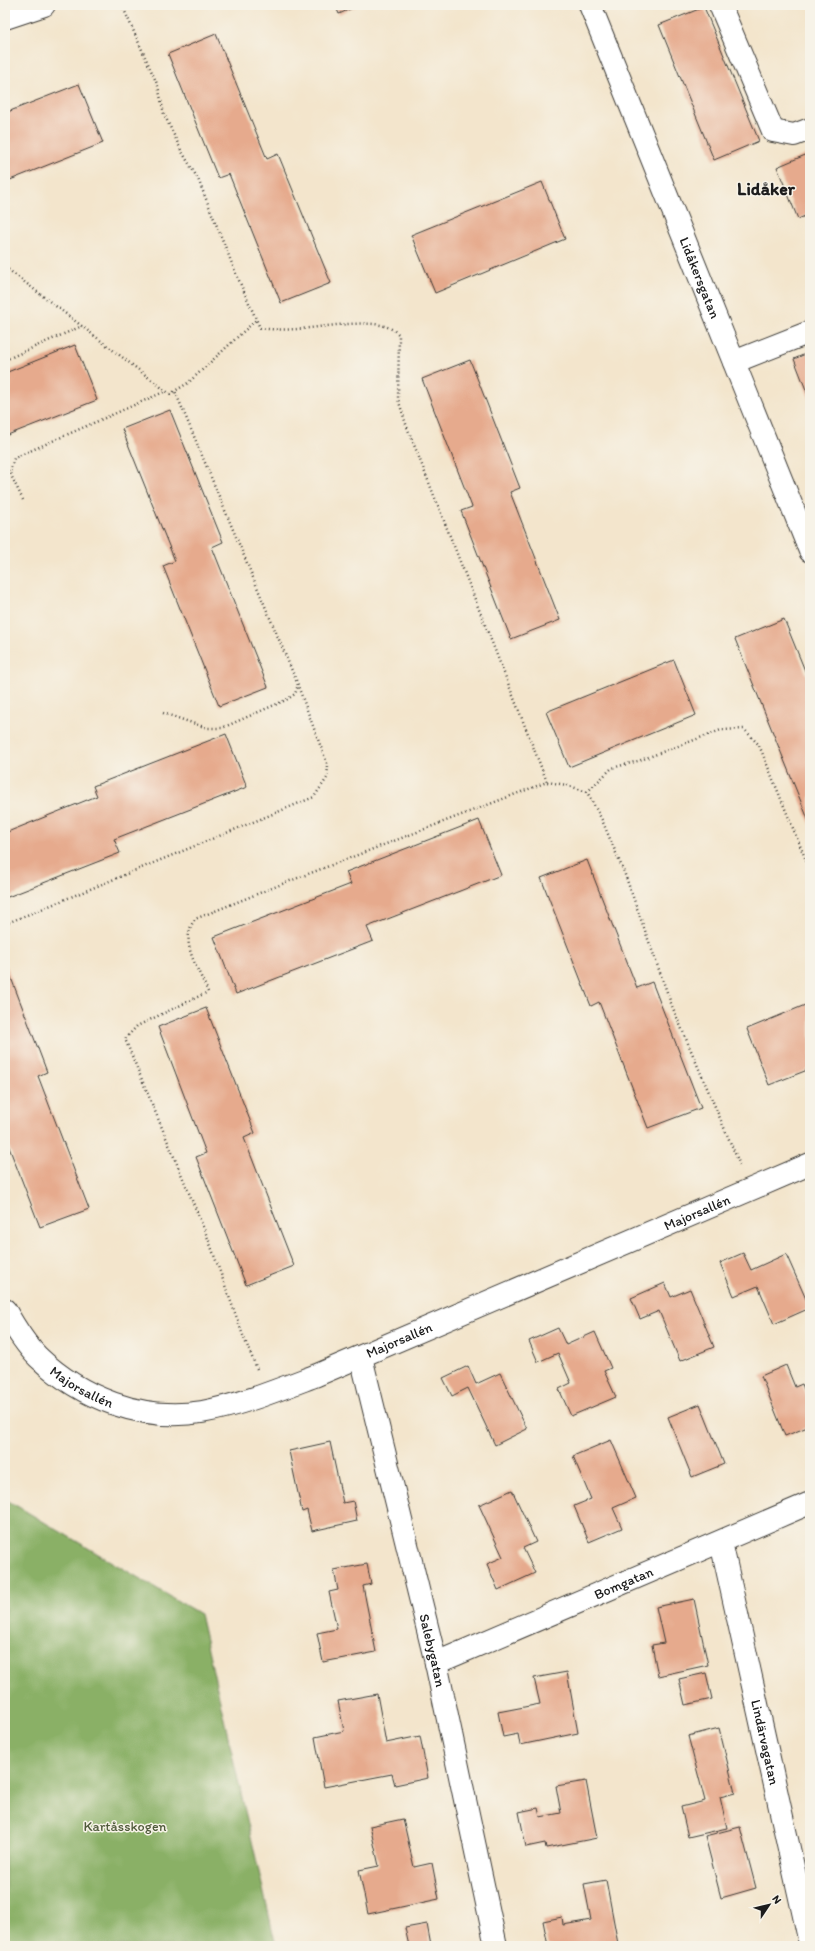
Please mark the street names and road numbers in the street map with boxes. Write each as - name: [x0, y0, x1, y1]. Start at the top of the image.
- street label: Lidåkersgatan: [675, 235, 723, 321]
- street label: Majorsallén: [661, 1191, 733, 1234]
- street label: Majorsallén: [364, 1319, 435, 1362]
- street label: Majorsallén: [46, 1363, 116, 1412]
- street label: Bomgatan: [592, 1563, 656, 1603]
- street label: Salebygatan: [415, 1612, 449, 1689]
- street label: Lindärvagatan: [747, 1698, 783, 1787]

